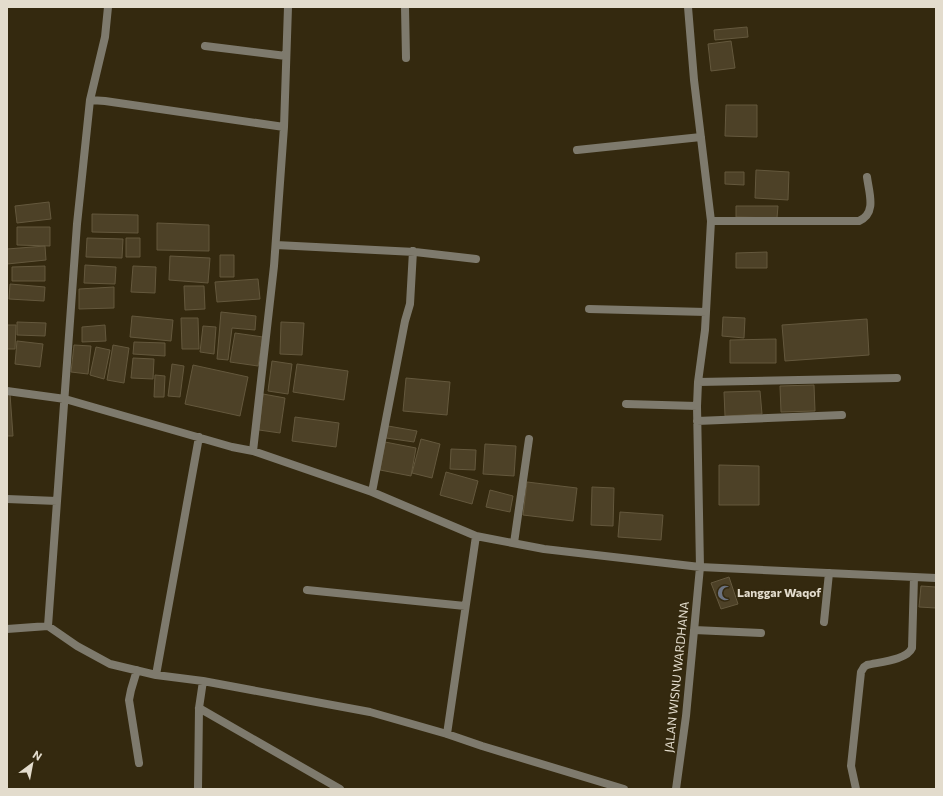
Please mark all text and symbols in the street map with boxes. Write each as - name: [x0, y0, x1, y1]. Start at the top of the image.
- mosque icon: Langgar Waqof: [716, 584, 734, 602]
- place label: Langgar Waqof: [737, 585, 821, 599]
- street label: JALAN WISNU WARDHANA: [661, 601, 692, 753]
- north arrow: [12, 744, 52, 784]
- text: N: [31, 747, 45, 763]

